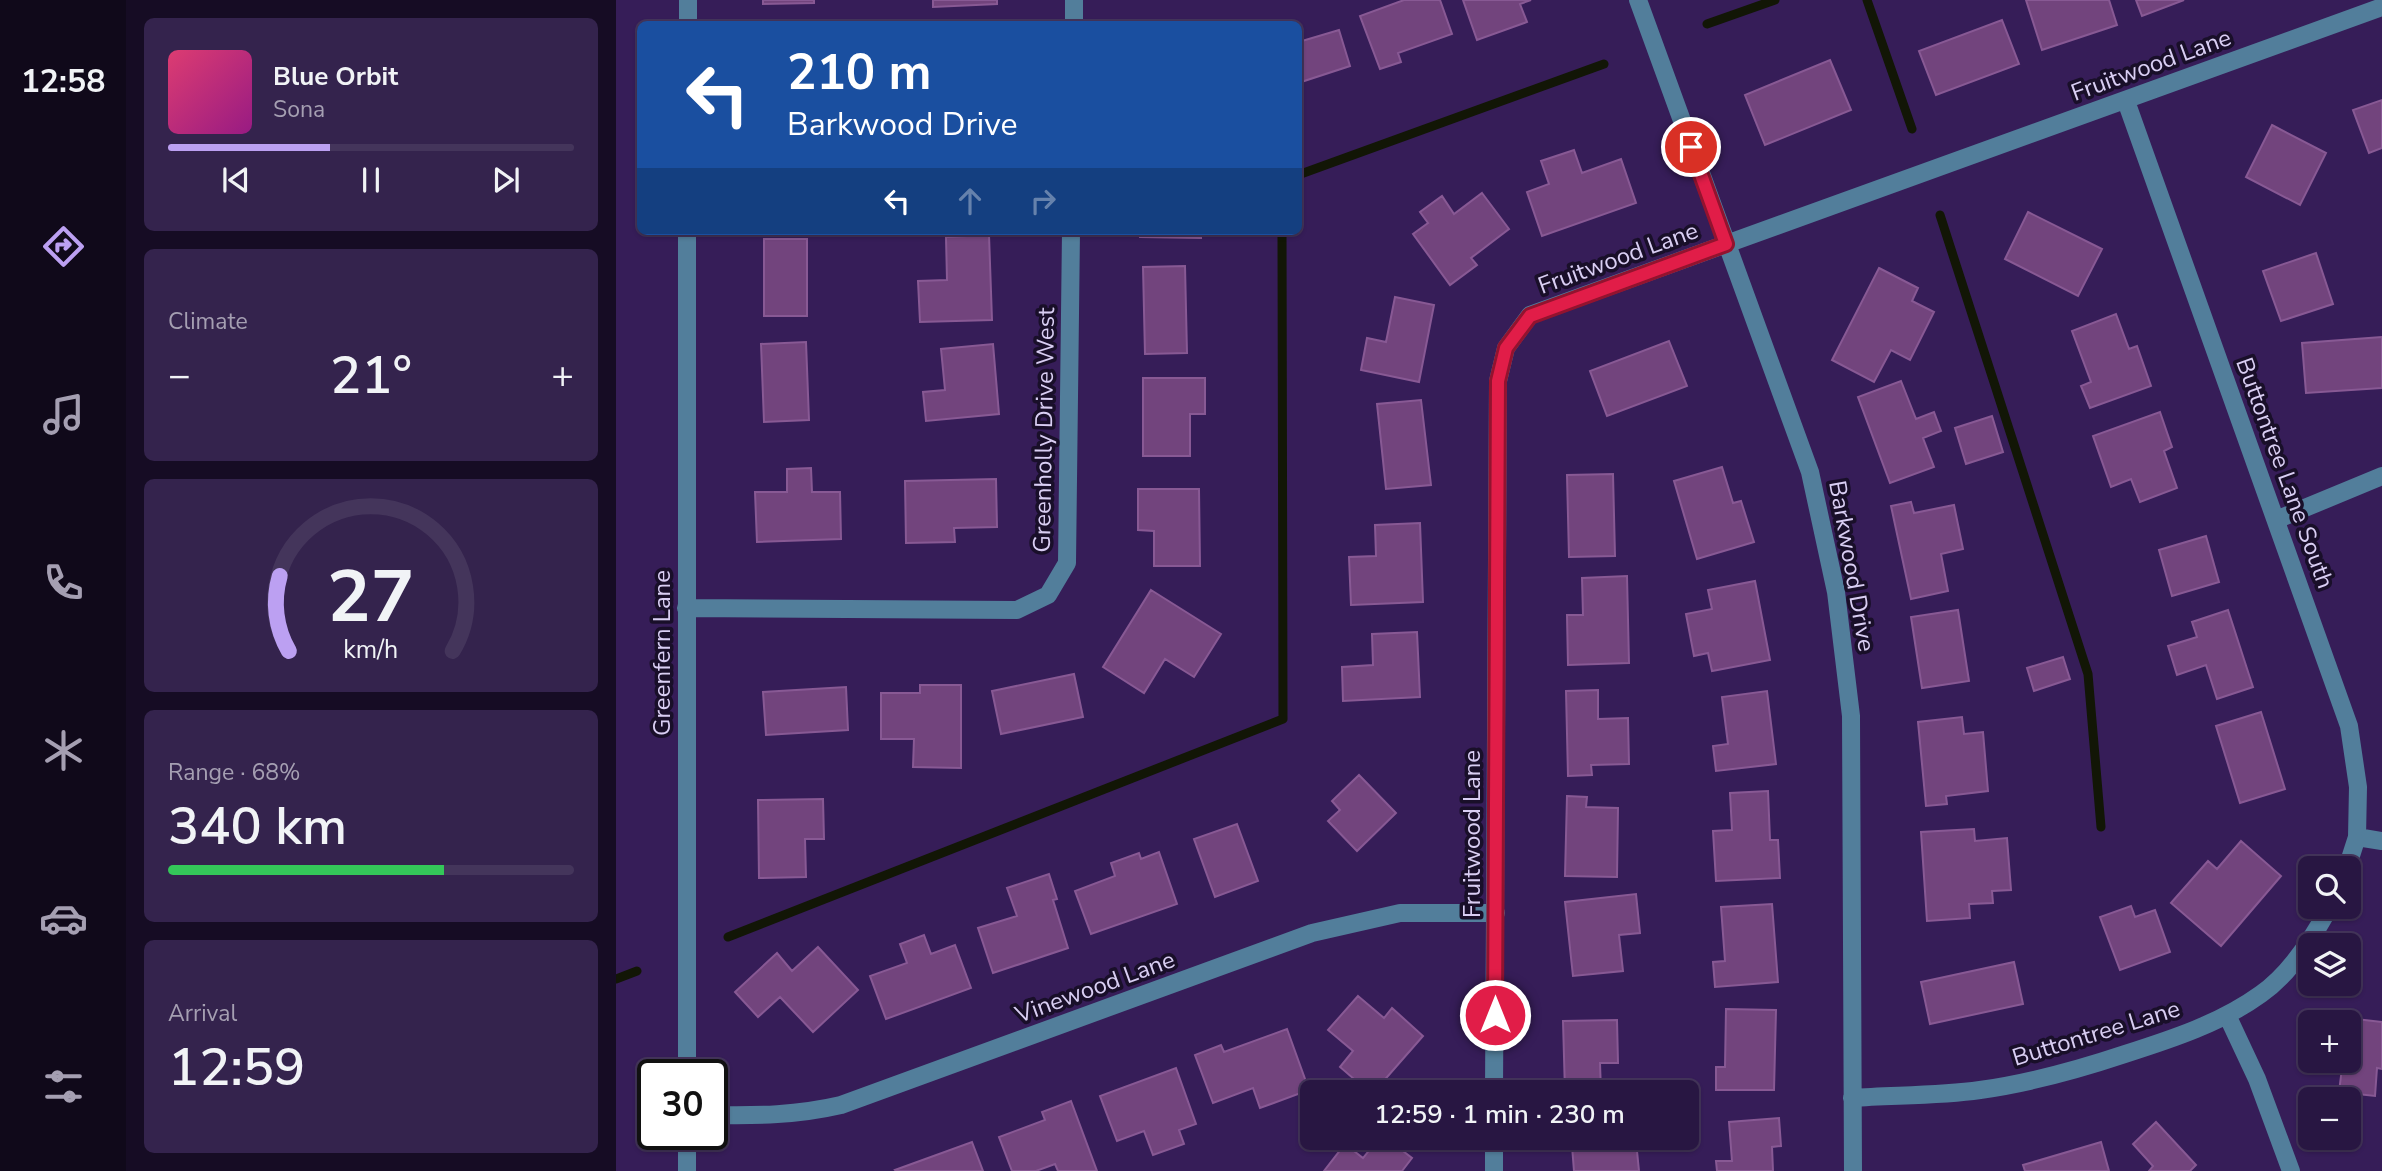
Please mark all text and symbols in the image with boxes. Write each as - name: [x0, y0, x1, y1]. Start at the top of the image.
- street label: Fruitwood Lane: [2067, 21, 2235, 109]
- text: 210 m: [787, 39, 931, 106]
- icon: left: [672, 49, 763, 140]
- text: Blue Orbit: [273, 59, 398, 94]
- text: 12:58: [21, 60, 105, 103]
- text: Sona: [273, 94, 325, 125]
- text: Barkwood Drive: [787, 103, 1018, 146]
- pin: [1661, 117, 1721, 177]
- icon: arrive: [1672, 128, 1710, 166]
- icon: previous: [217, 161, 255, 199]
- icon: pause: [352, 161, 390, 199]
- icon: next: [487, 161, 525, 199]
- icon: left: [878, 182, 916, 220]
- icon: ahead: [951, 182, 989, 220]
- icon: right: [1024, 182, 1062, 220]
- street label: Fruitwood Lane: [1534, 214, 1702, 302]
- icon: directions: [39, 222, 88, 271]
- text: Climate: [168, 306, 248, 337]
- street label: Greenholly Drive West: [1026, 307, 1062, 553]
- text: 21°: [330, 340, 412, 411]
- text: −: [168, 350, 191, 401]
- text: +: [551, 350, 574, 401]
- street label: Buttontree Lane South: [2228, 353, 2342, 593]
- icon: music: [39, 390, 88, 439]
- street label: Barkwood Drive: [1821, 478, 1883, 654]
- text: 27: [327, 548, 415, 648]
- icon: phone: [39, 558, 88, 607]
- street label: Greenfern Lane: [646, 570, 678, 736]
- text: km/h: [343, 633, 399, 667]
- icon: climate: [39, 726, 88, 775]
- street label: Fruitwood Lane: [1456, 750, 1488, 918]
- text: Range · 68%: [168, 757, 300, 788]
- text: 340 km: [168, 791, 347, 862]
- map controls: [2298, 856, 2361, 1150]
- button: search: [2298, 856, 2361, 919]
- icon: car: [39, 894, 88, 943]
- button: layers: [2298, 933, 2361, 996]
- street label: Vinewood Lane: [1010, 943, 1179, 1031]
- position arrow: [1458, 978, 1532, 1052]
- street label: Buttontree Lane: [2008, 992, 2184, 1074]
- text: Arrival: [168, 998, 237, 1029]
- button: +: [2298, 1010, 2361, 1073]
- text: 12:59: [168, 1032, 305, 1103]
- speed limit sign: 30: [637, 1059, 728, 1150]
- icon: filters: [39, 1062, 88, 1111]
- button: −: [2298, 1087, 2361, 1150]
- text: 12:59 · 1 min · 230 m: [1374, 1097, 1625, 1132]

